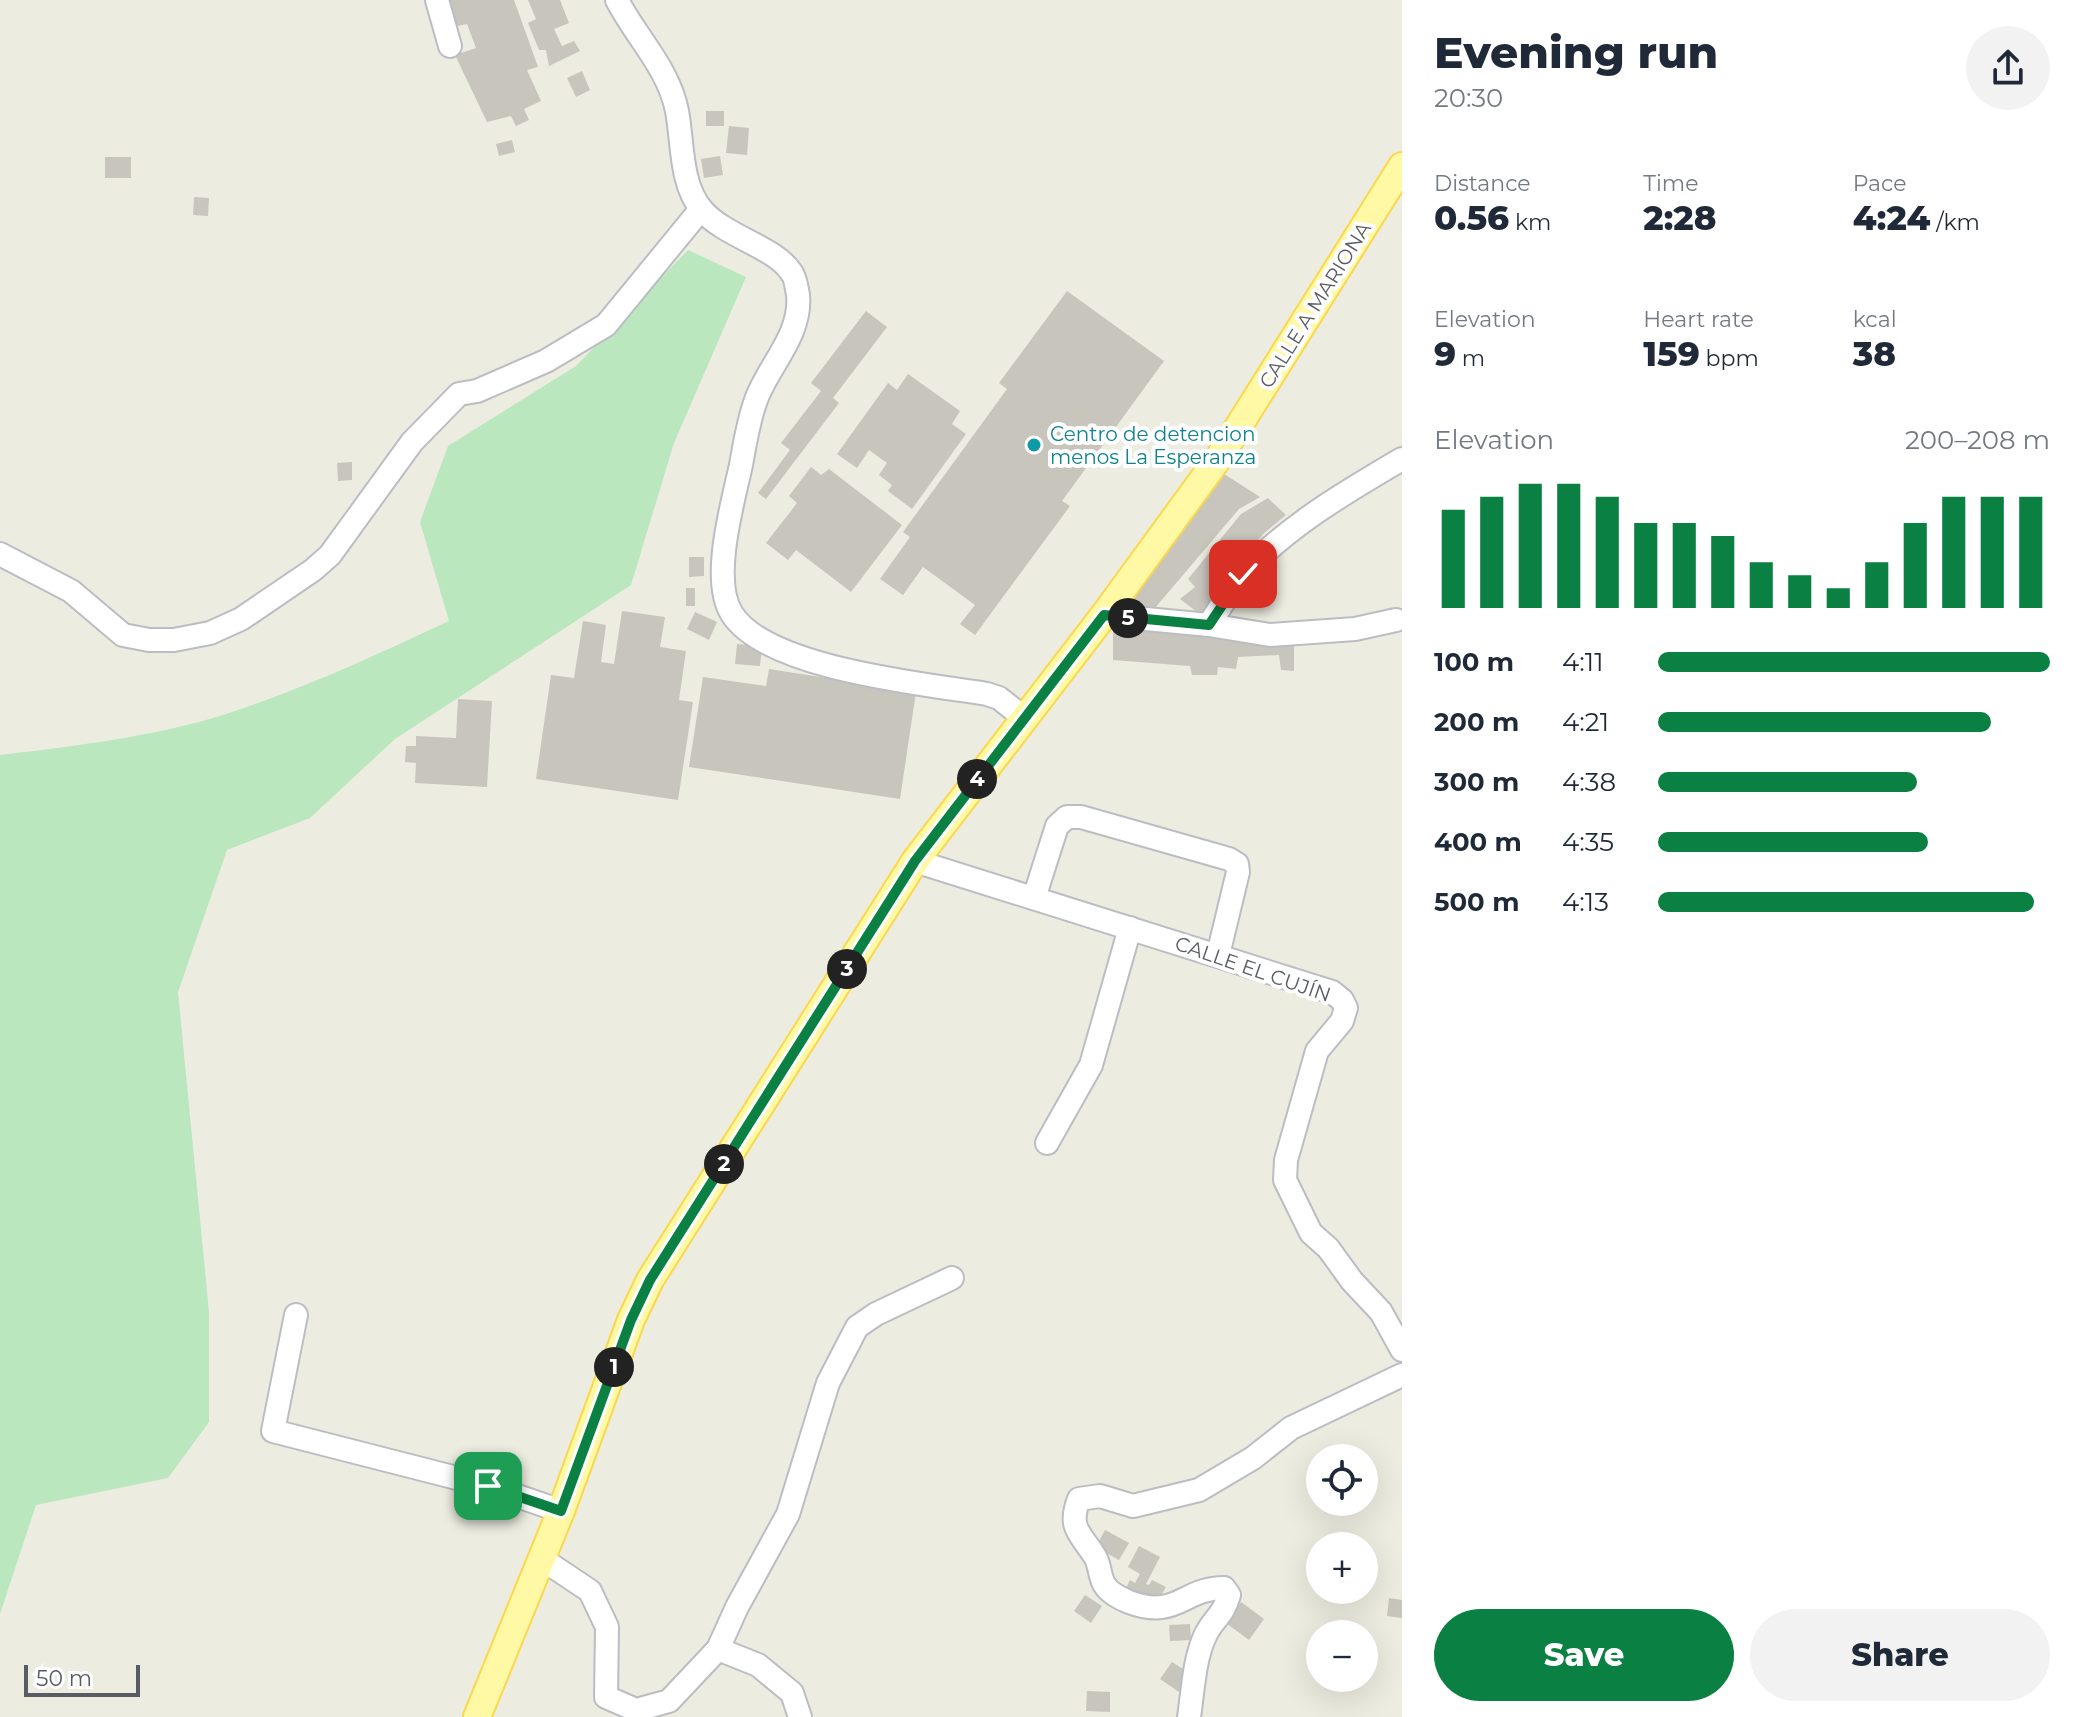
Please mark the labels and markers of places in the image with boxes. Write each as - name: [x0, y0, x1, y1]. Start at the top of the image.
- place label: Centro de detencion menos La Esperanza: [1050, 422, 1256, 469]
- marker: Centro de detencion menos La Esperanza: [1025, 436, 1043, 454]
- pin: [1209, 540, 1277, 608]
- pin: 5: [1108, 598, 1148, 638]
- pin: 4: [957, 759, 997, 799]
- pin: 3: [827, 949, 867, 989]
- pin: 2: [704, 1144, 744, 1184]
- pin: 1: [594, 1347, 634, 1387]
- pin: [454, 1452, 522, 1520]

